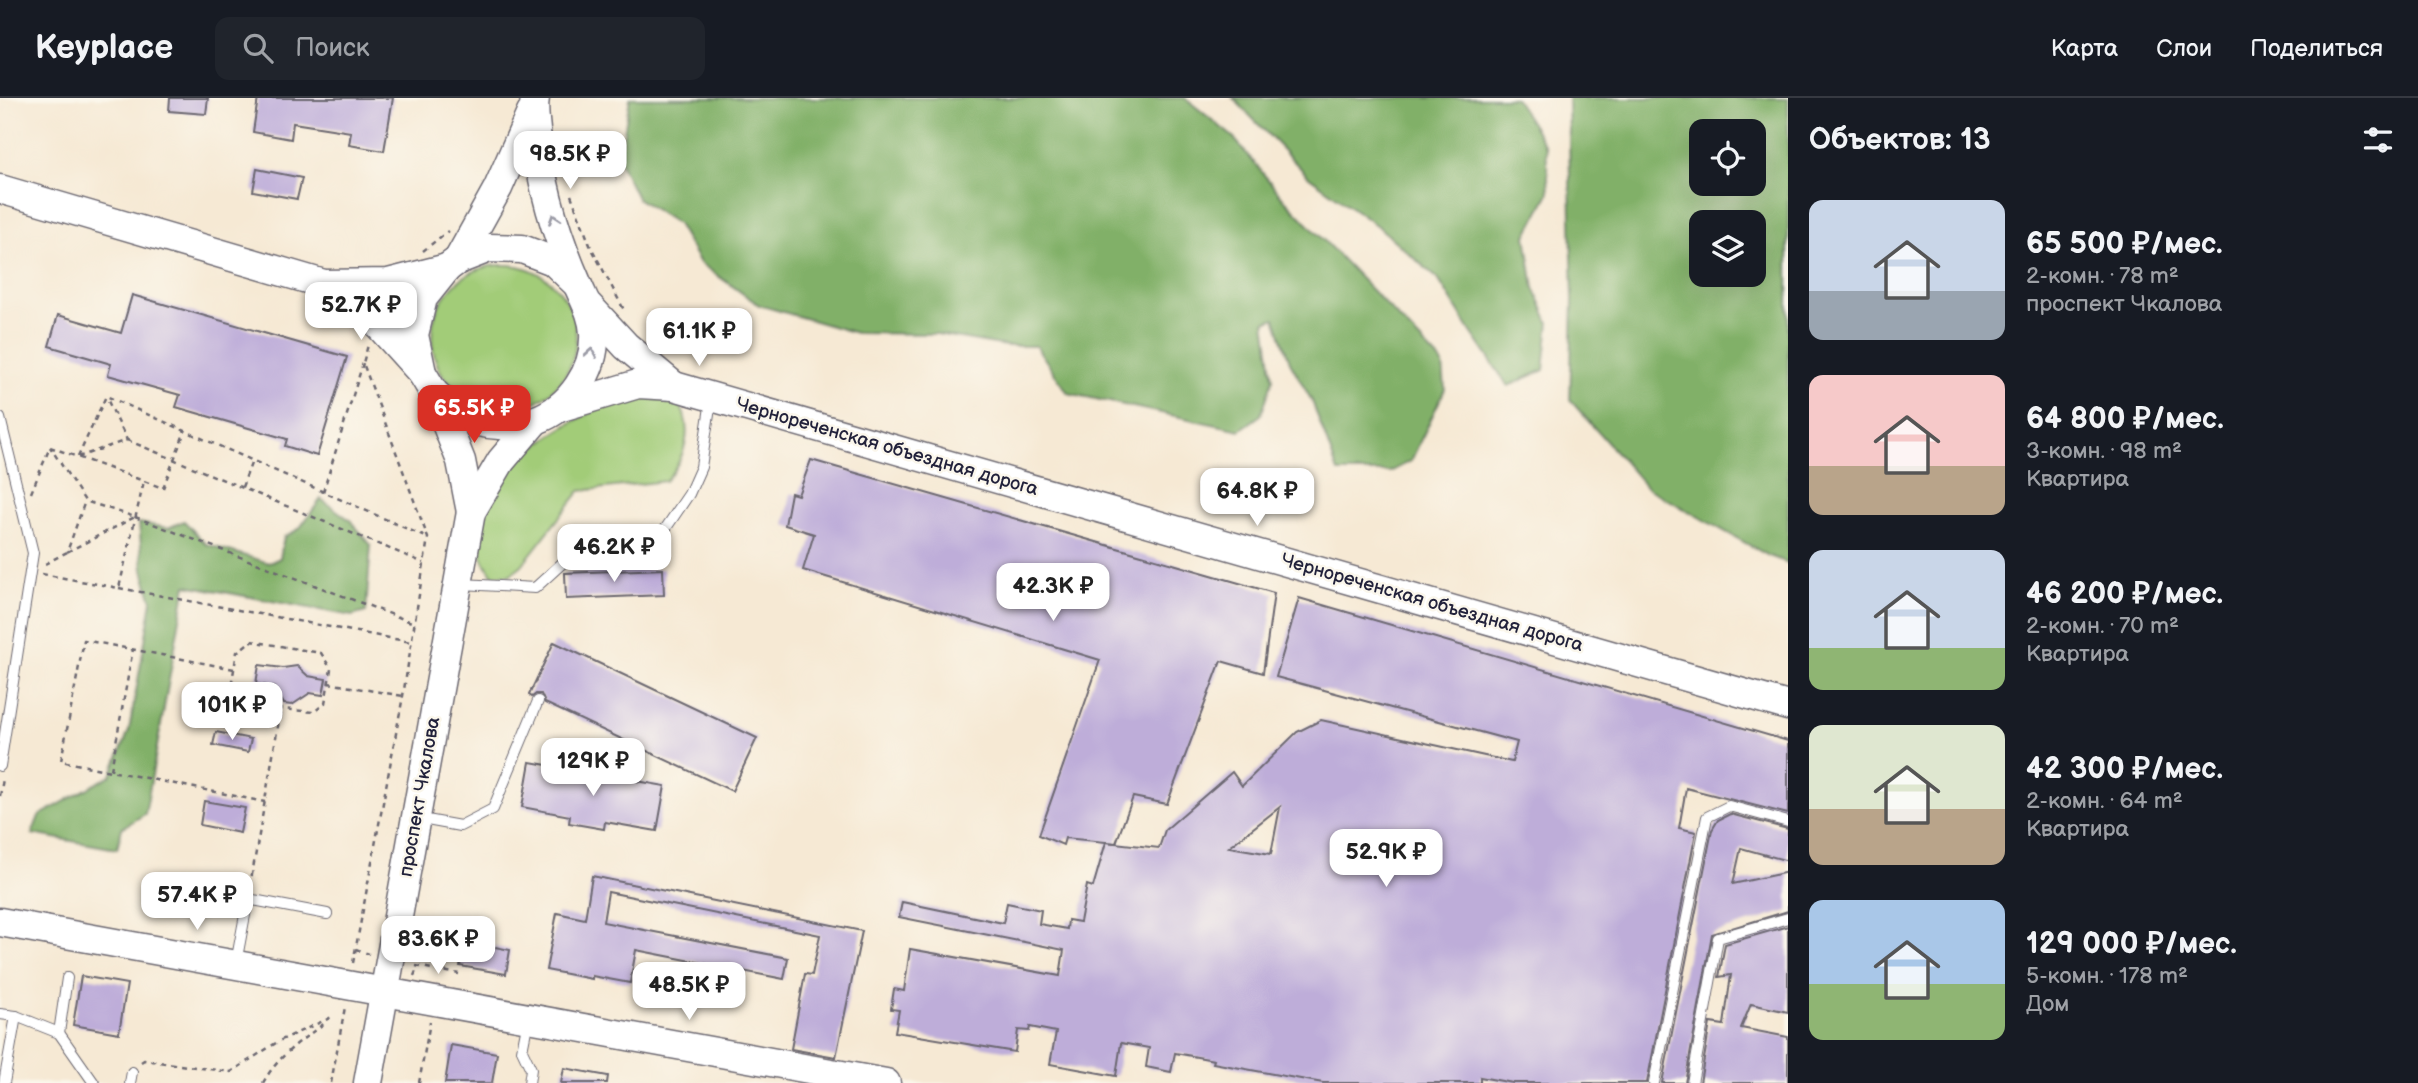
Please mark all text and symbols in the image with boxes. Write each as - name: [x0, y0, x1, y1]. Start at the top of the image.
- search box: [215, 17, 705, 80]
- text: Keyplace: [35, 28, 173, 68]
- icon: search: [239, 29, 277, 67]
- text: Поиск: [295, 33, 370, 64]
- text: Карта: [2051, 34, 2118, 63]
- text: Слои: [2156, 34, 2212, 63]
- text: Поделиться: [2250, 34, 2383, 63]
- map controls: [1689, 119, 1766, 287]
- button: locate: [1689, 119, 1766, 196]
- icon: filters: [2359, 121, 2397, 159]
- text: Объектов: 13: [1809, 122, 1990, 158]
- pin: 98.5K ₽: [505, 132, 635, 191]
- text: 98.5K ₽: [530, 140, 610, 168]
- button: layers: [1689, 210, 1766, 287]
- one-way arrow: [548, 214, 562, 226]
- text: 65 500 ₽/мес.: [2026, 226, 2223, 262]
- icon: home: [1865, 228, 1949, 312]
- text: 2-комн. · 78 m²: [2026, 262, 2179, 290]
- pin: 52.7K ₽: [296, 282, 426, 342]
- text: проспект Чкалова: [2026, 290, 2222, 318]
- text: 52.7K ₽: [321, 291, 401, 319]
- pin: 61.1K ₽: [634, 308, 764, 368]
- text: 61.1K ₽: [662, 317, 736, 345]
- one-way arrow: [583, 347, 598, 359]
- pin: 65.5K ₽: [409, 386, 539, 445]
- street label: Чернореченская объездная дорога: [733, 393, 1041, 501]
- text: 65.5K ₽: [434, 394, 514, 422]
- text: 64 800 ₽/мес.: [2026, 401, 2224, 437]
- icon: home: [1865, 403, 1949, 487]
- text: 3-комн. · 98 m²: [2026, 437, 2182, 465]
- text: Квартира: [2026, 465, 2129, 493]
- pin: 64.8K ₽: [1192, 468, 1322, 528]
- text: 64.8K ₽: [1216, 477, 1298, 505]
- pin: 46.2K ₽: [549, 524, 679, 584]
- text: 46.2K ₽: [573, 533, 655, 561]
- street label: Чернореченская объездная дорога: [1278, 549, 1586, 657]
- pin: 42.3K ₽: [988, 564, 1118, 623]
- text: 42.3K ₽: [1012, 572, 1094, 600]
- text: 46 200 ₽/мес.: [2026, 576, 2223, 612]
- icon: home: [1865, 578, 1949, 662]
- text: 2-комн. · 70 m²: [2026, 612, 2179, 640]
- text: Квартира: [2026, 640, 2129, 668]
- pin: 101K ₽: [175, 682, 289, 742]
- text: 101K ₽: [198, 691, 266, 719]
- street label: проспект Чкалова: [395, 715, 445, 879]
- pin: 129K ₽: [536, 738, 650, 798]
- text: 129K ₽: [557, 747, 629, 775]
- text: 42 300 ₽/мес.: [2026, 751, 2223, 787]
- icon: home: [1865, 753, 1949, 837]
- text: 2-комн. · 64 m²: [2026, 787, 2183, 815]
- text: Квартира: [2026, 815, 2129, 843]
- pin: 52.9K ₽: [1321, 830, 1451, 889]
- text: 52.9K ₽: [1346, 838, 1426, 866]
- pin: 57.4K ₽: [132, 872, 262, 932]
- text: 57.4K ₽: [157, 881, 237, 909]
- pin: 83.6K ₽: [373, 916, 503, 976]
- text: 83.6K ₽: [397, 925, 479, 953]
- text: 129 000 ₽/мес.: [2026, 926, 2237, 962]
- icon: home: [1865, 928, 1949, 1012]
- pin: 48.5K ₽: [624, 962, 754, 1022]
- text: 5-комн. · 178 m²: [2026, 962, 2188, 990]
- text: 48.5K ₽: [649, 971, 729, 999]
- text: Дом: [2026, 990, 2069, 1018]

